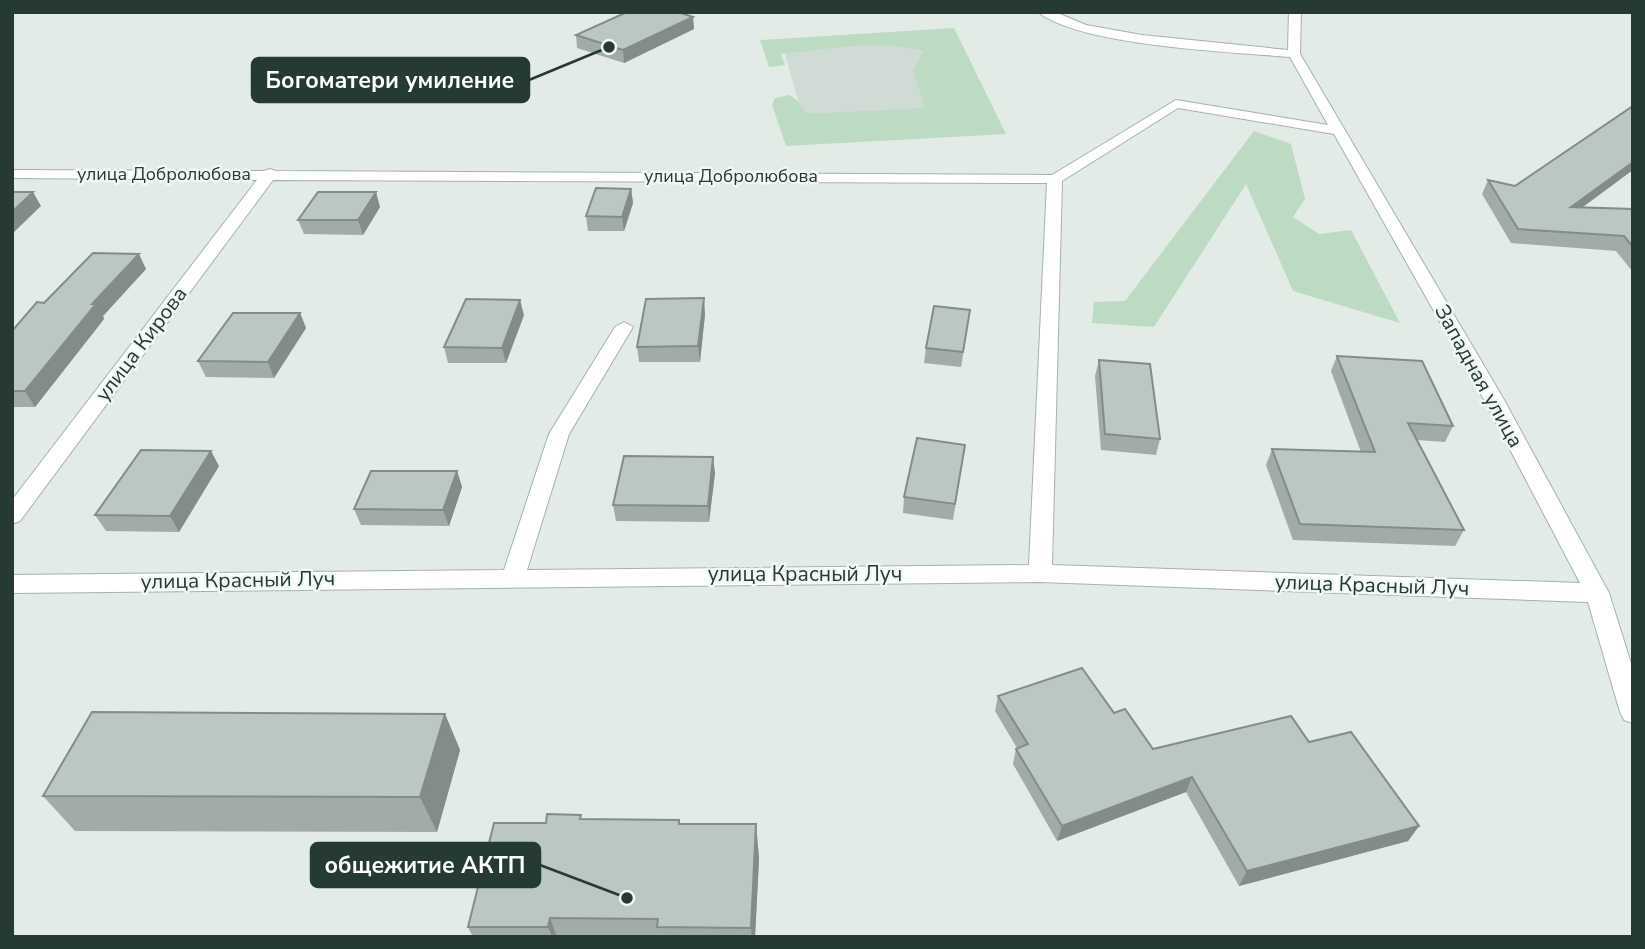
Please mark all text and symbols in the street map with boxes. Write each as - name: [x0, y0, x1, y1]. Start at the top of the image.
- callout: Богоматери умиление: [252, 58, 529, 102]
- text: Богоматери умиление: [266, 65, 514, 96]
- street label: улица Добролюбова: [77, 162, 251, 186]
- street label: улица Добролюбова: [644, 164, 818, 188]
- street label: улица Кирова: [89, 281, 193, 407]
- street label: Западная улица: [1428, 299, 1530, 453]
- street label: улица Красный Луч: [708, 560, 902, 588]
- street label: улица Красный Луч: [140, 564, 336, 596]
- street label: улица Красный Луч: [1274, 568, 1470, 602]
- callout: общежитие АКТП: [311, 843, 540, 887]
- text: общежитие АКТП: [325, 850, 525, 881]

